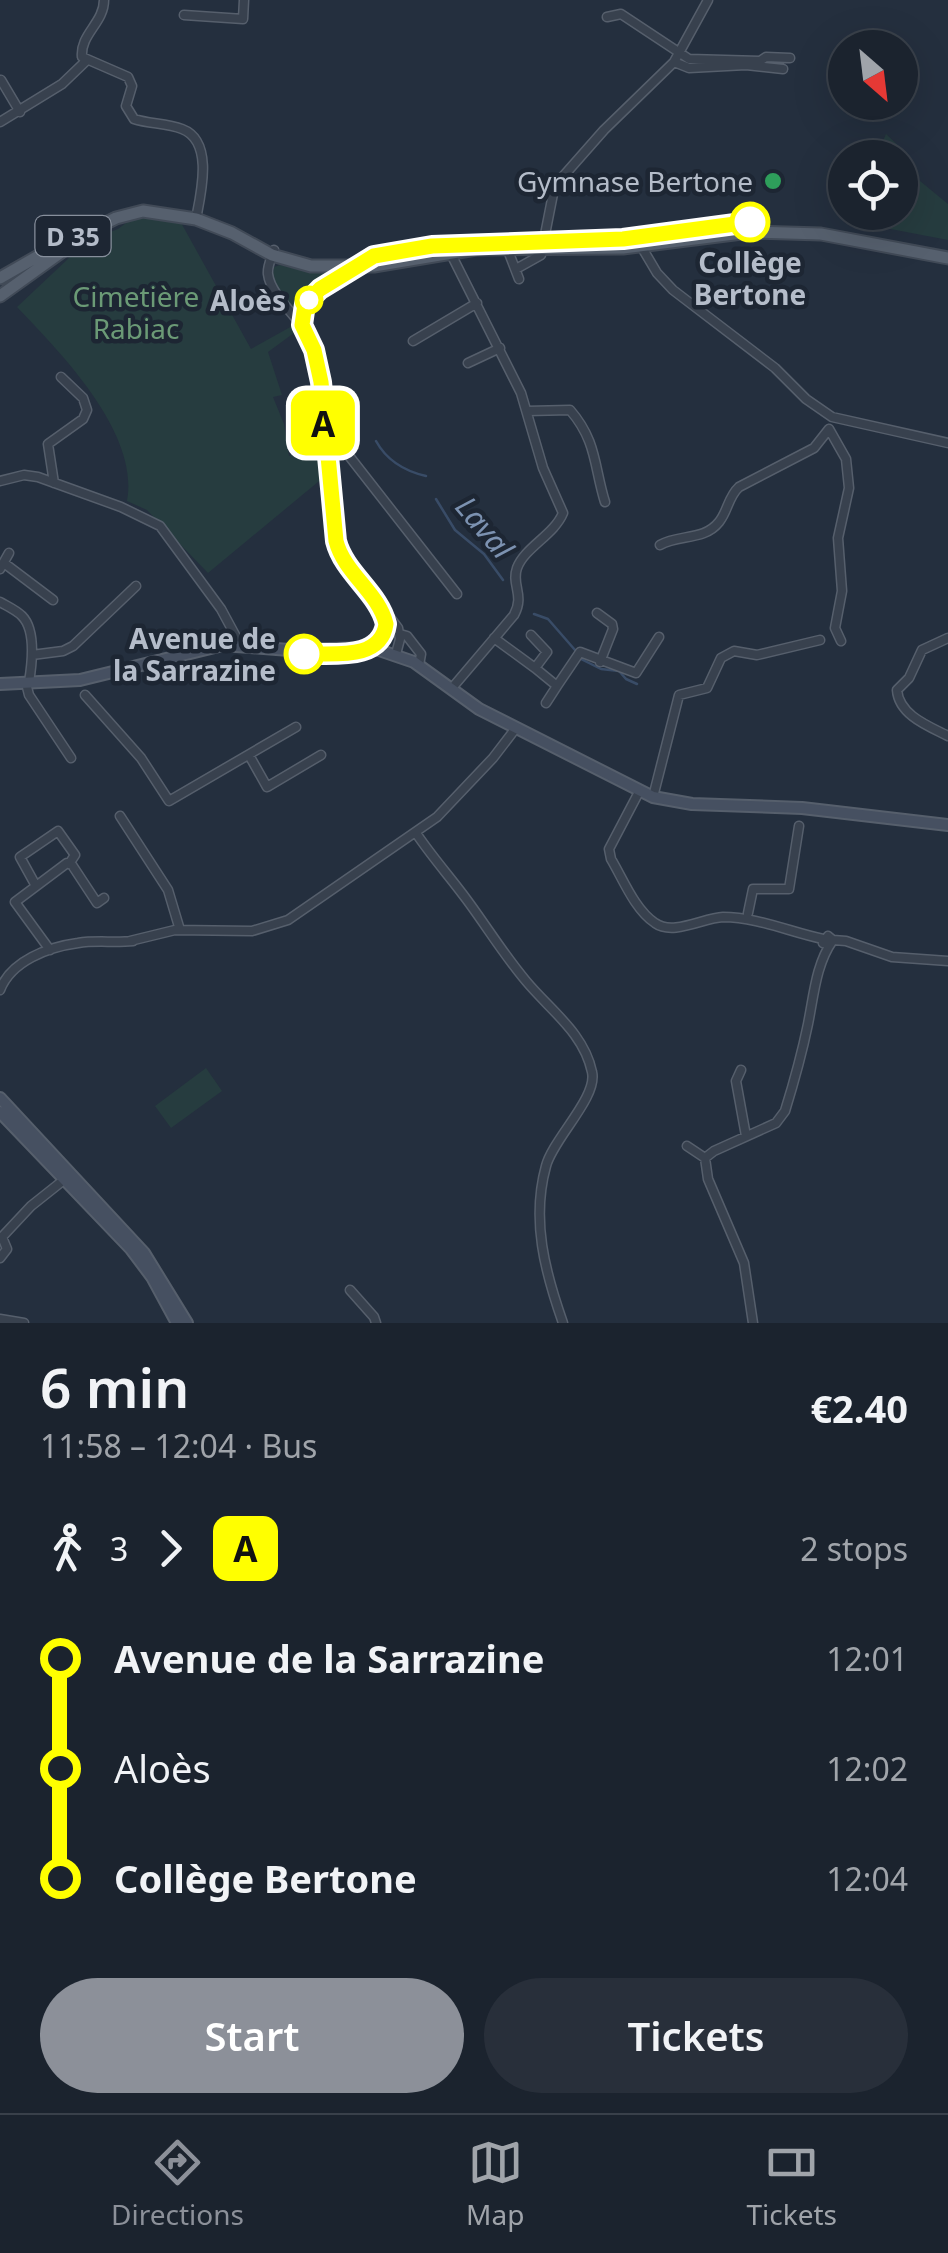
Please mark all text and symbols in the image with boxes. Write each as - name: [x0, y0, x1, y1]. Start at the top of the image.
- north arrow: [828, 30, 918, 120]
- map controls: [828, 30, 918, 230]
- button: locate: [828, 140, 918, 230]
- place label: Gymnase Bertone: [517, 162, 753, 200]
- marker: Gymnase Bertone: [762, 170, 784, 192]
- marker: Collège Bertone: [731, 203, 769, 241]
- road number: D 35: [36, 216, 110, 256]
- place label: Collège Bertone: [694, 243, 806, 313]
- park label: Cimetière Rabiac: [73, 277, 199, 347]
- place label: Aloès: [210, 281, 286, 319]
- marker: Aloès: [296, 287, 322, 313]
- line badge: A: [290, 390, 356, 456]
- text: A: [311, 400, 335, 447]
- water label: Laval: [447, 487, 524, 568]
- place label: Avenue de la Sarrazine: [113, 619, 276, 689]
- marker: Avenue de la Sarrazine: [285, 635, 323, 673]
- text: 6 min: [40, 1349, 189, 1424]
- text: €2.40: [810, 1382, 908, 1434]
- text: 11:58 – 12:04 · Bus: [40, 1424, 317, 1467]
- icon: walk: [40, 1521, 95, 1576]
- icon: forward: [143, 1521, 198, 1576]
- text: A: [233, 1525, 258, 1572]
- text: 3: [110, 1527, 128, 1570]
- text: 2 stops: [800, 1527, 908, 1570]
- text: Avenue de la Sarrazine: [114, 1632, 544, 1684]
- text: 12:01: [826, 1637, 908, 1680]
- text: Aloès: [114, 1742, 211, 1794]
- text: 12:02: [826, 1747, 908, 1790]
- text: Collège Bertone: [114, 1852, 417, 1904]
- text: 12:04: [826, 1857, 908, 1900]
- button: Start: [40, 1978, 464, 2093]
- button: Tickets: [484, 1978, 908, 2093]
- tab: Directions: [111, 2135, 244, 2233]
- tab: Map: [466, 2135, 524, 2233]
- tab: Tickets: [746, 2135, 837, 2233]

